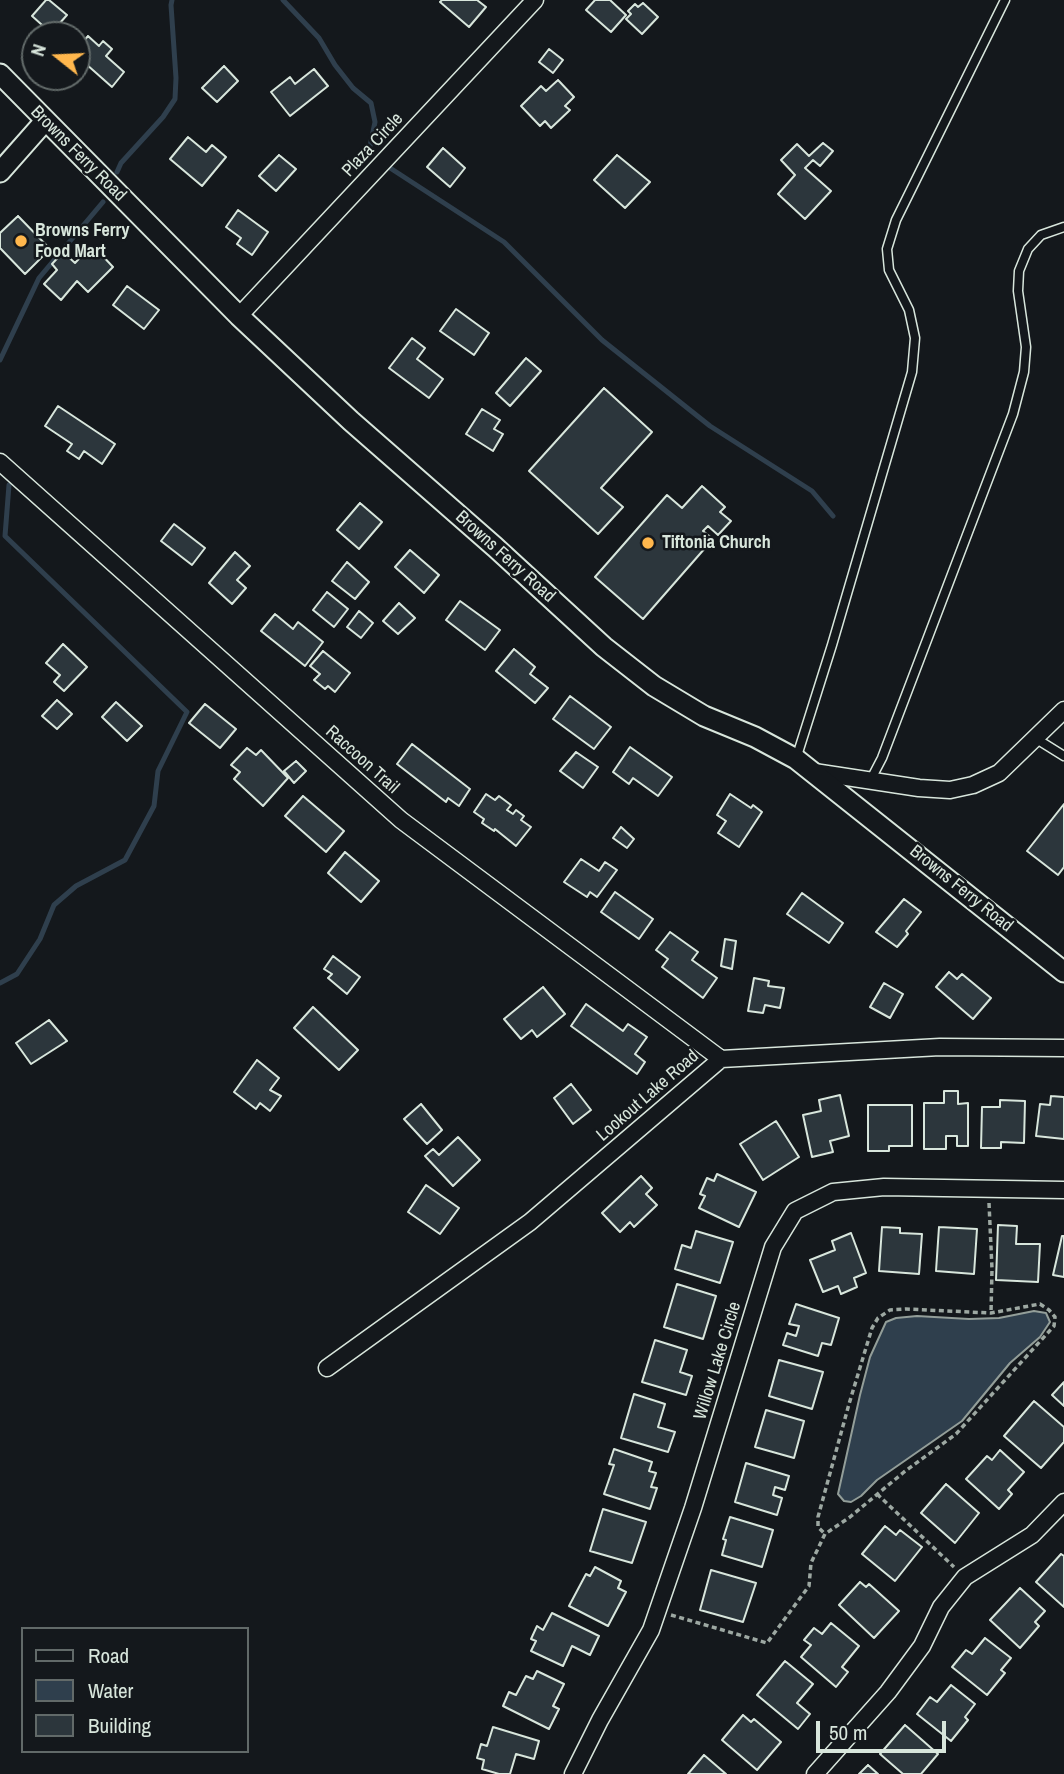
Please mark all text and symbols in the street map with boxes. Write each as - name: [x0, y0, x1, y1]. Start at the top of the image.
- north arrow: [21, 21, 91, 91]
- text: N: [24, 41, 52, 59]
- street label: Browns Ferry Road: [26, 102, 130, 206]
- street label: Plaza Circle: [338, 109, 408, 181]
- place label: Browns Ferry Food Mart: [35, 220, 129, 262]
- marker: Browns Ferry Food Mart: [13, 233, 29, 249]
- street label: Browns Ferry Road: [451, 507, 559, 607]
- place label: Tiftonia Church: [662, 532, 771, 554]
- marker: Tiftonia Church: [640, 535, 656, 551]
- street label: Raccoon Trail: [321, 721, 403, 799]
- street label: Browns Ferry Road: [905, 841, 1017, 937]
- street label: Lookout Lake Road: [593, 1046, 703, 1146]
- street label: Willow Lake Circle: [690, 1299, 746, 1423]
- legend: [21, 1627, 248, 1753]
- text: Road: [88, 1641, 129, 1670]
- text: Water: [88, 1676, 133, 1705]
- scale bar: [819, 1708, 948, 1752]
- text: Building: [88, 1711, 151, 1740]
- text: 50 m: [829, 1718, 867, 1747]

